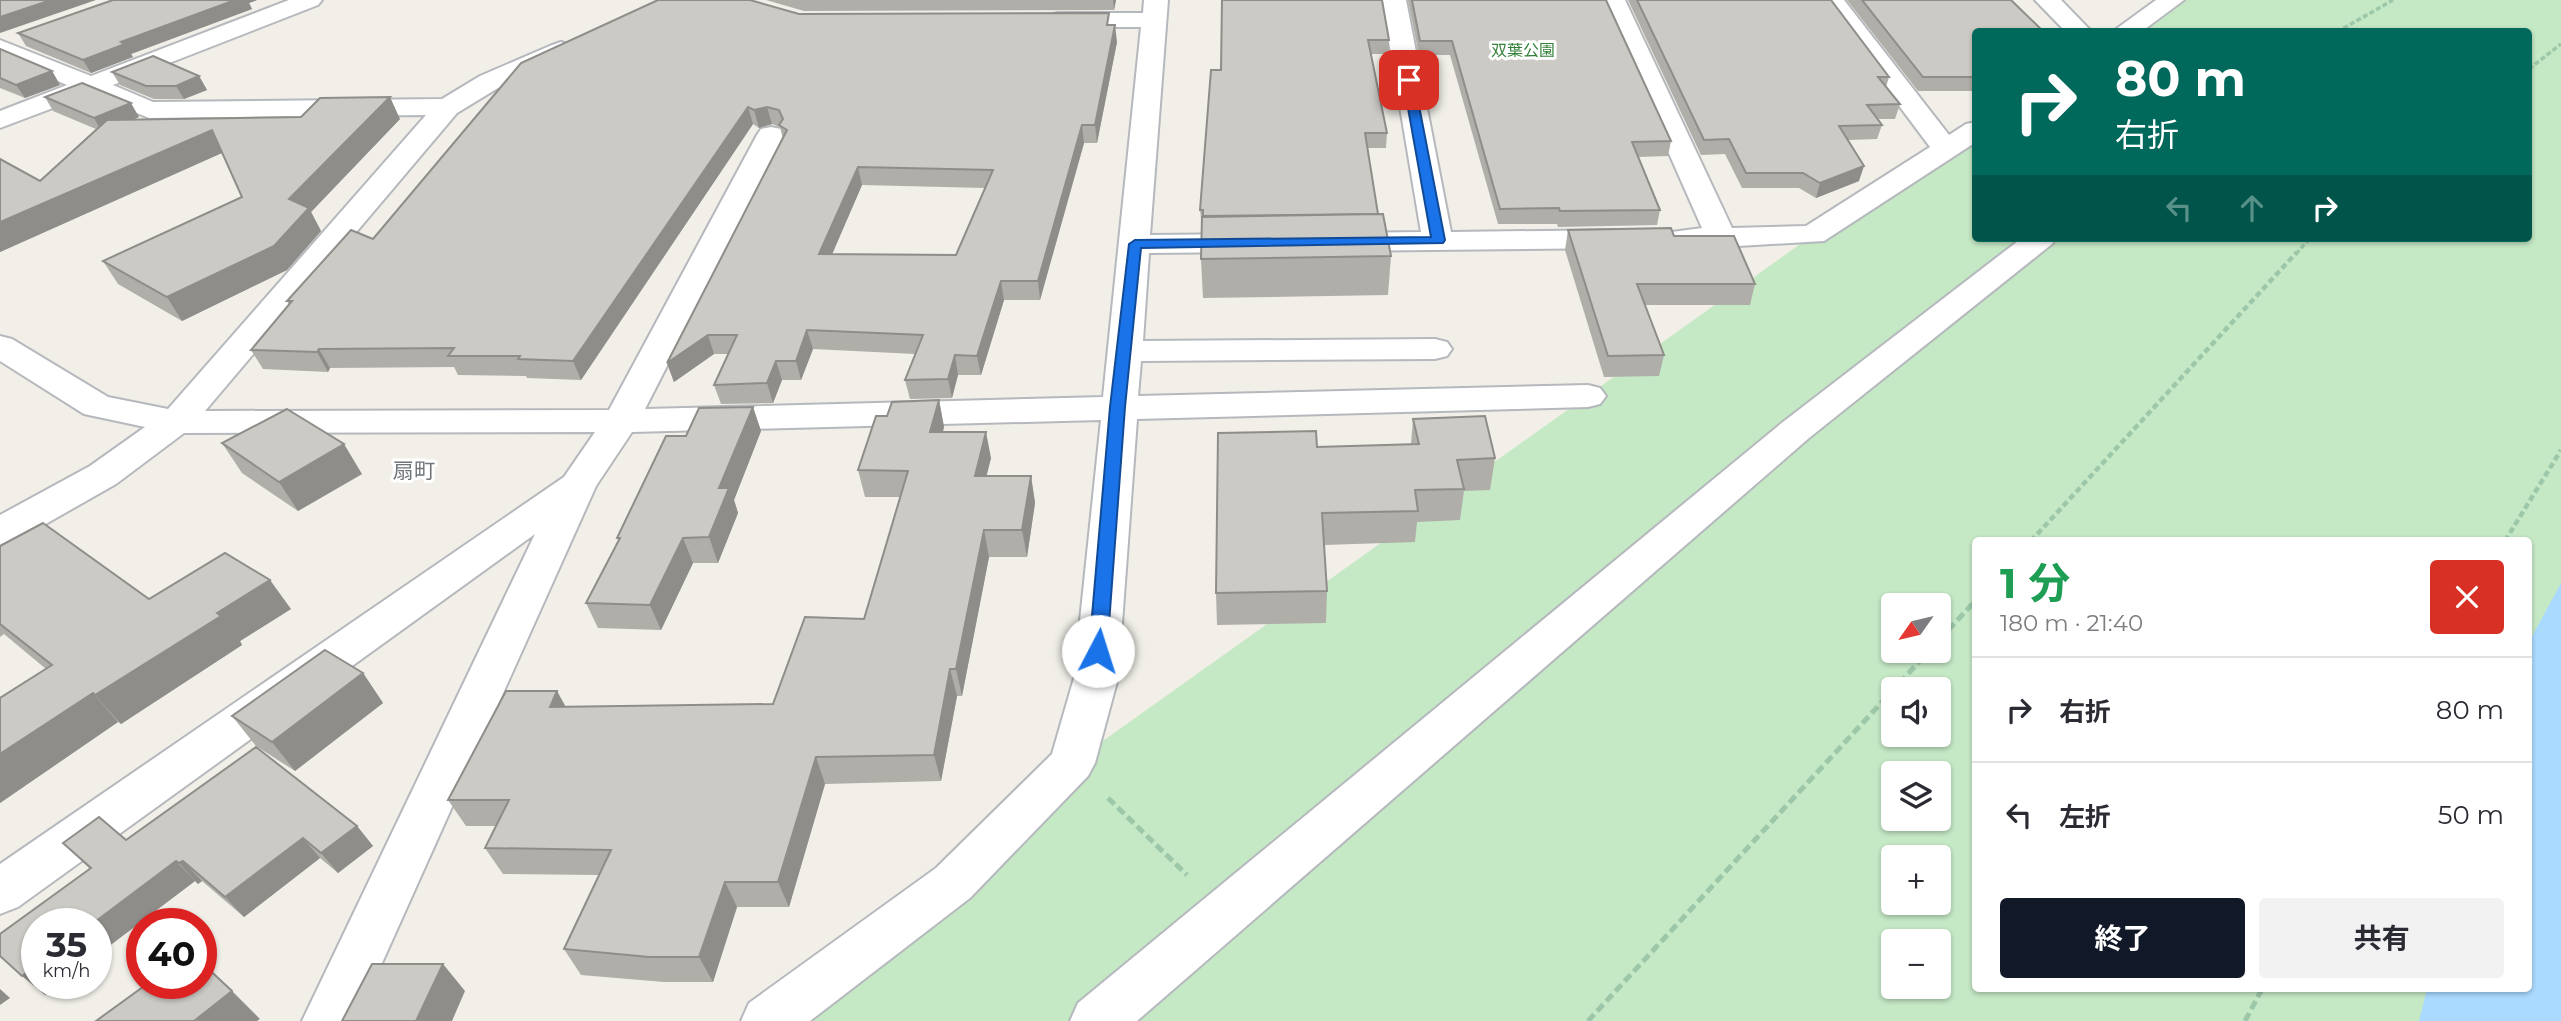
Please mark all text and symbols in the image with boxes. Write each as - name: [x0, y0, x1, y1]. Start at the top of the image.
- park label: 双葉公園: [1491, 41, 1555, 60]
- text: 80 m: [2115, 49, 2246, 108]
- pin: [1379, 50, 1439, 110]
- icon: right: [2000, 56, 2091, 147]
- icon: arrive: [1390, 61, 1428, 99]
- text: 右折: [2115, 115, 2179, 154]
- icon: left: [2160, 189, 2198, 227]
- icon: ahead: [2233, 189, 2271, 227]
- icon: right: [2306, 189, 2344, 227]
- district label: 扇町: [393, 458, 435, 483]
- text: 1 分: [2000, 557, 2070, 609]
- button: close: [2430, 560, 2504, 634]
- north arrow: [1881, 593, 1951, 663]
- map controls: [1881, 593, 1951, 999]
- text: 180 m · 21:40: [2000, 609, 2143, 637]
- position arrow: [1061, 614, 1135, 688]
- button: sound: [1881, 677, 1951, 747]
- icon: right: [2000, 691, 2038, 729]
- text: 80 m: [2436, 694, 2504, 726]
- text: 右折: [2059, 696, 2111, 728]
- button: layers: [1881, 761, 1951, 831]
- icon: left: [2000, 796, 2038, 834]
- text: 50 m: [2438, 799, 2504, 831]
- text: 左折: [2059, 801, 2111, 833]
- button: +: [1881, 845, 1951, 915]
- button: 終了: [2000, 898, 2245, 978]
- button: 共有: [2259, 898, 2504, 978]
- speed limit sign: 40: [126, 908, 217, 999]
- text: 35: [46, 923, 87, 966]
- button: −: [1881, 929, 1951, 999]
- text: km/h: [42, 960, 91, 982]

